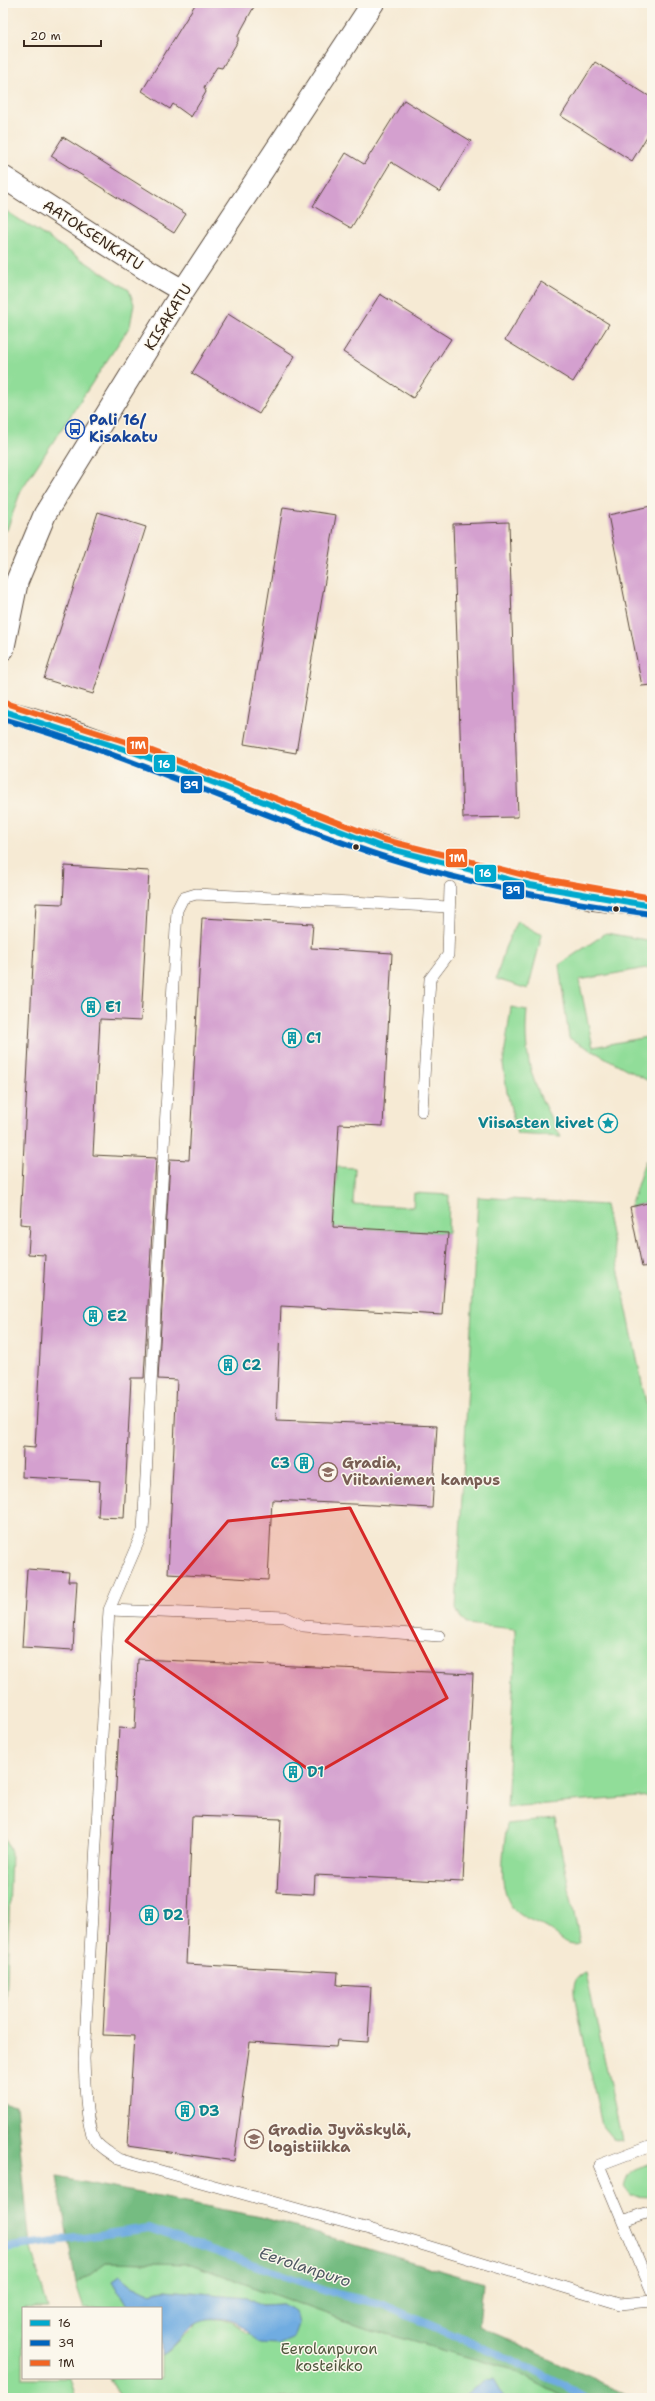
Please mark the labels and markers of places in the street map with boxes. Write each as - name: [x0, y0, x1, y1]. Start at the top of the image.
- place label: Pali 16/ Kisakatu: [89, 410, 158, 447]
- bus stop icon: Pali 16/ Kisakatu: [64, 418, 86, 440]
- unlabelled marker: [351, 842, 361, 852]
- unlabelled marker: [611, 904, 621, 914]
- building icon: E1: [80, 996, 102, 1018]
- place label: E1: [105, 997, 121, 1017]
- building icon: C1: [281, 1027, 303, 1049]
- place label: C1: [306, 1028, 322, 1048]
- place icon: Viisasten kivet: [597, 1112, 619, 1134]
- place label: Viisasten kivet: [478, 1113, 594, 1133]
- building icon: E2: [82, 1305, 104, 1327]
- place label: E2: [107, 1306, 128, 1326]
- building icon: C2: [217, 1354, 239, 1376]
- place label: C2: [242, 1355, 262, 1375]
- building icon: C3: [293, 1452, 315, 1474]
- place label: C3: [270, 1453, 290, 1473]
- place label: Gradia, Viitaniemen kampus: [342, 1453, 500, 1490]
- school or university icon: Gradia, Viitaniemen kampus: [317, 1461, 339, 1483]
- building icon: D1: [282, 1761, 304, 1783]
- place label: D1: [307, 1762, 324, 1782]
- building icon: D2: [138, 1904, 160, 1926]
- place label: D2: [163, 1905, 184, 1925]
- building icon: D3: [174, 2100, 196, 2122]
- place label: D3: [199, 2101, 220, 2121]
- place label: Gradia Jyväskylä, logistiikka: [268, 2120, 411, 2157]
- school or university icon: Gradia Jyväskylä, logistiikka: [243, 2128, 265, 2150]

